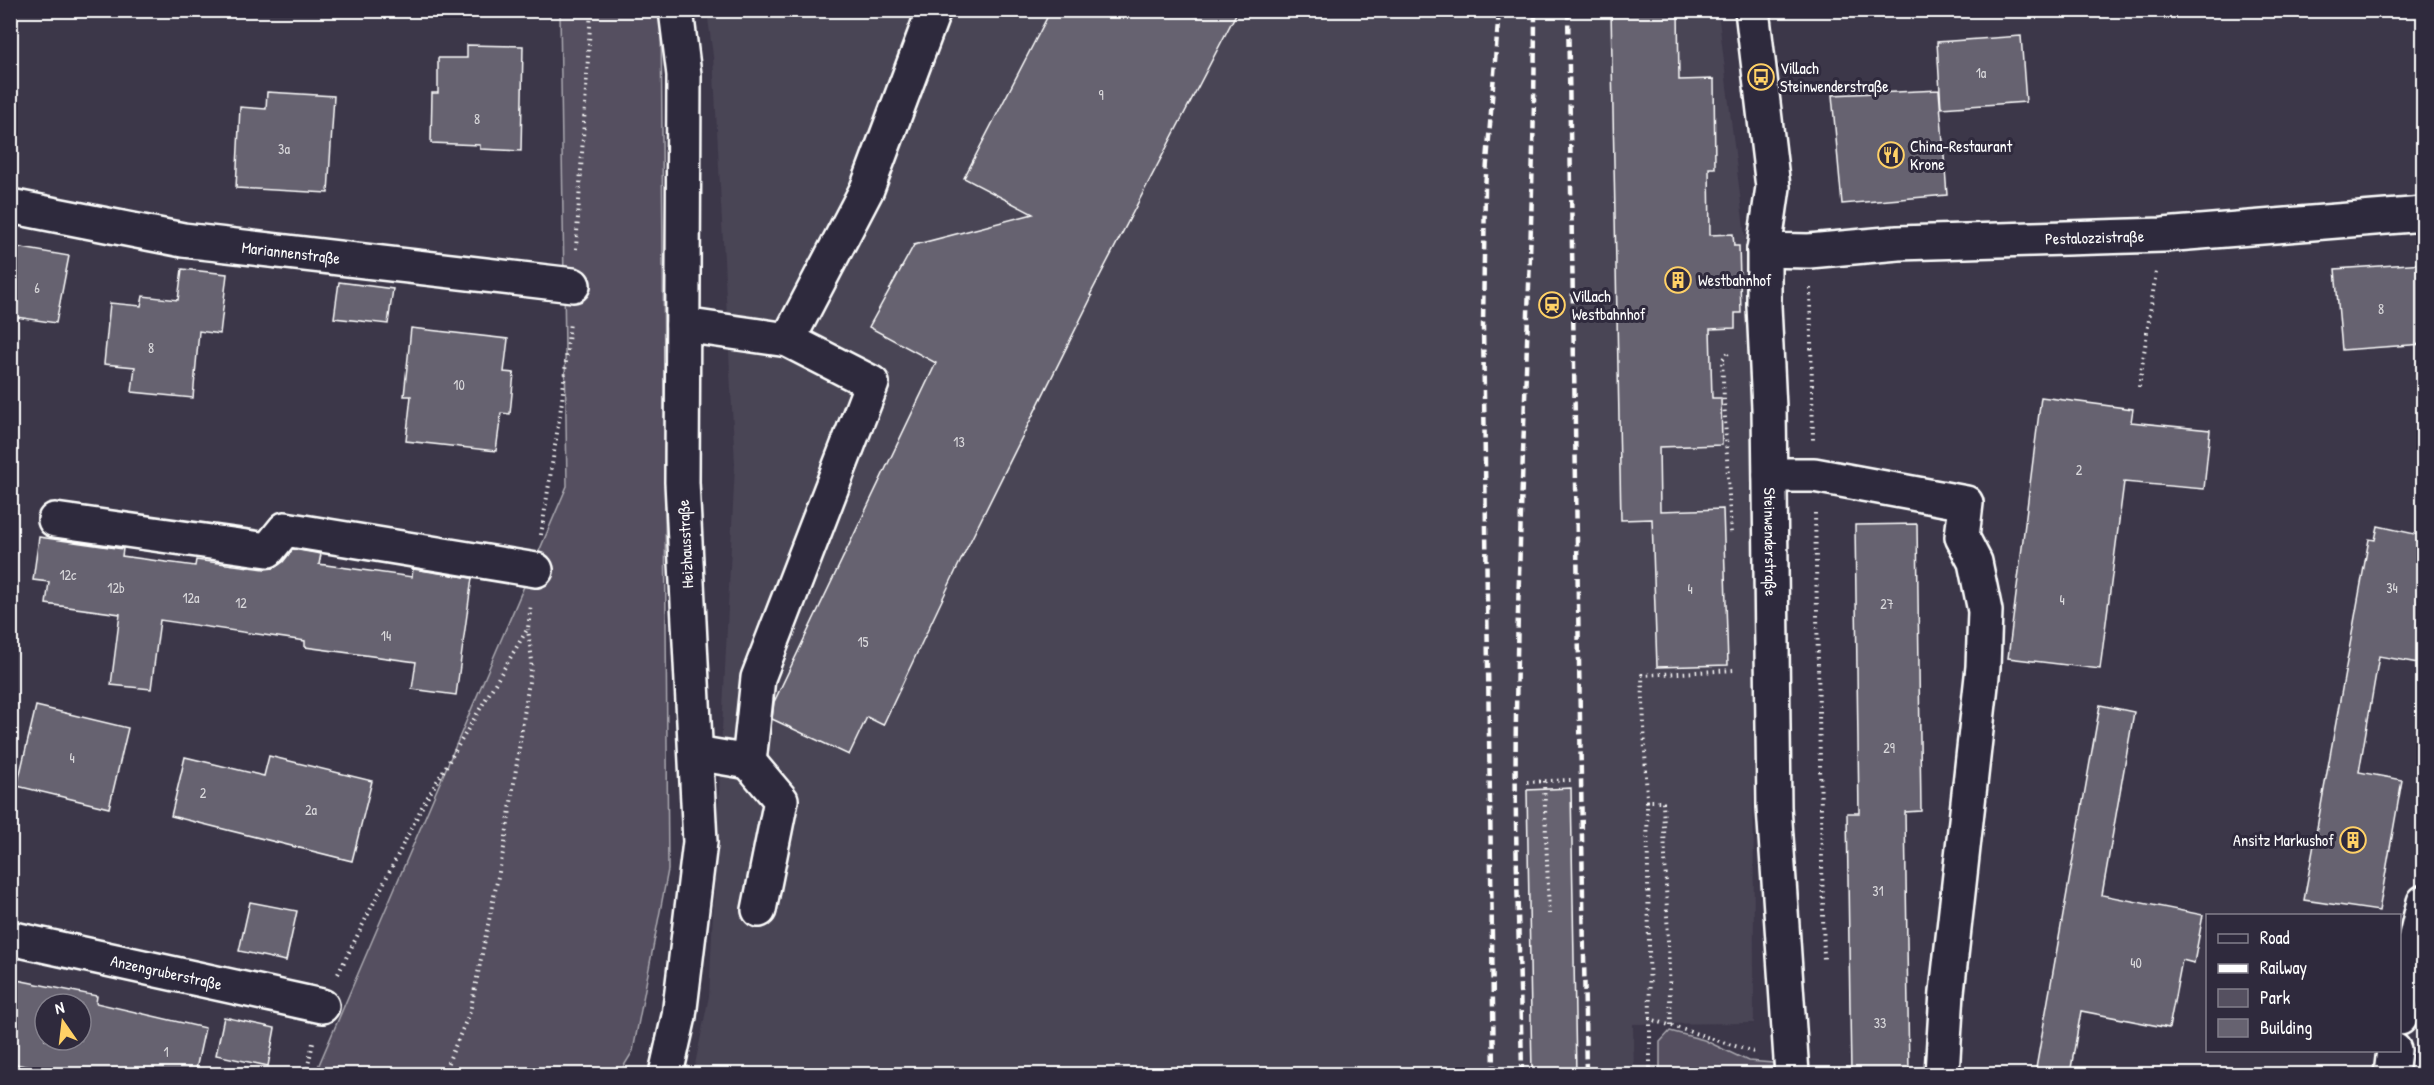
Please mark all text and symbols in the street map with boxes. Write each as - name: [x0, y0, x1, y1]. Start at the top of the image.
- place label: Villach Steinwenderstraße: [1780, 57, 1889, 97]
- bus stop icon: Villach Steinwenderstraße: [1746, 62, 1776, 92]
- house number: 1a: [1976, 63, 1987, 82]
- house number: 9: [1098, 85, 1104, 104]
- house number: 8: [474, 109, 480, 128]
- place label: China-Restaurant Krone: [1910, 135, 2013, 175]
- house number: 3a: [278, 139, 290, 158]
- restaurant icon: China-Restaurant Krone: [1876, 140, 1906, 170]
- street label: Pestalozzistraße: [2045, 225, 2145, 250]
- street label: Mariannenstraße: [241, 236, 342, 269]
- building icon: Westbahnhof: [1663, 265, 1693, 295]
- place label: Westbahnhof: [1698, 269, 1772, 291]
- house number: 6: [34, 278, 40, 297]
- place label: Villach Westbahnhof: [1572, 285, 1646, 325]
- station icon: Villach Westbahnhof: [1537, 290, 1567, 320]
- house number: 8: [2378, 299, 2384, 318]
- house number: 8: [148, 338, 154, 357]
- house number: 10: [453, 375, 465, 394]
- house number: 13: [953, 432, 965, 451]
- house number: 2: [2076, 460, 2083, 479]
- street label: Steinwenderstraße: [1759, 487, 1782, 597]
- street label: Heizhausstraße: [672, 498, 698, 589]
- house number: 12c: [59, 565, 77, 584]
- house number: 12b: [107, 578, 125, 597]
- house number: 34: [2386, 578, 2398, 597]
- house number: 4: [1687, 579, 1693, 598]
- house number: 12a: [182, 588, 200, 607]
- house number: 4: [2059, 590, 2065, 609]
- house number: 12: [235, 593, 247, 612]
- house number: 27: [1880, 594, 1894, 613]
- house number: 14: [381, 626, 391, 645]
- house number: 15: [857, 632, 869, 651]
- house number: 29: [1883, 738, 1895, 757]
- house number: 4: [69, 748, 75, 767]
- house number: 2: [200, 783, 207, 802]
- house number: 2a: [305, 800, 318, 819]
- building icon: Ansitz Markushof: [2338, 825, 2368, 855]
- place label: Ansitz Markushof: [2233, 829, 2334, 851]
- house number: 31: [1872, 881, 1884, 900]
- legend: [2206, 914, 2401, 1052]
- text: Road: [2260, 925, 2290, 950]
- street label: Anzengruberstraße: [109, 949, 225, 995]
- house number: 40: [2130, 953, 2142, 972]
- text: Railway: [2260, 955, 2307, 980]
- text: Park: [2260, 985, 2291, 1010]
- north arrow: [33, 992, 93, 1052]
- text: N: [53, 996, 67, 1019]
- house number: 33: [1874, 1013, 1886, 1032]
- text: Building: [2260, 1015, 2312, 1040]
- house number: 1: [163, 1042, 169, 1061]

